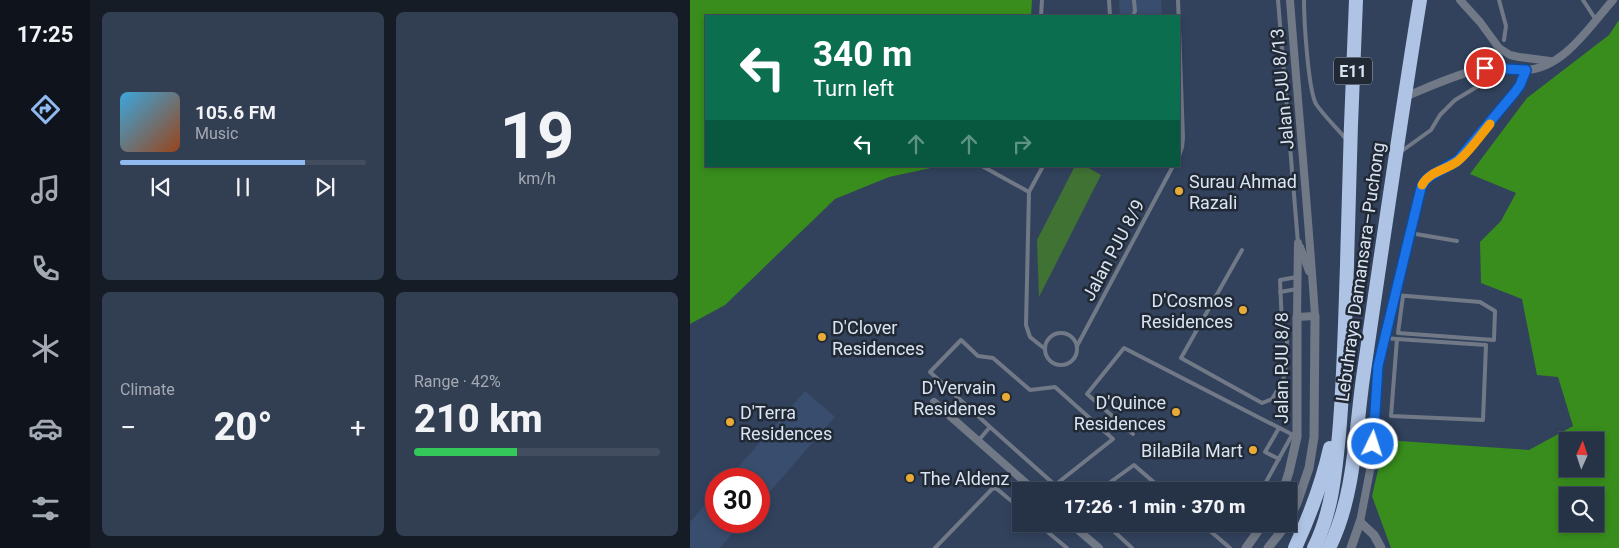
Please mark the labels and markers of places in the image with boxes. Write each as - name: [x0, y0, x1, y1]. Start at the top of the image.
- pin: [1464, 47, 1506, 89]
- place label: Surau Ahmad Razali: [1189, 171, 1297, 213]
- marker: Surau Ahmad Razali: [1173, 185, 1185, 197]
- place label: D'Cosmos Residences: [1141, 290, 1233, 332]
- marker: D'Cosmos Residences: [1237, 304, 1249, 316]
- place label: D'Clover Residences: [832, 317, 924, 359]
- marker: D'Clover Residences: [816, 331, 828, 343]
- place label: D'Vervain Residenes: [913, 377, 996, 419]
- marker: D'Vervain Residenes: [1000, 391, 1012, 403]
- place label: D'Quince Residences: [1074, 392, 1166, 434]
- place label: D'Terra Residences: [740, 402, 832, 444]
- marker: D'Quince Residences: [1170, 406, 1182, 418]
- marker: D'Terra Residences: [724, 416, 736, 428]
- place label: BilaBila Mart: [1141, 440, 1243, 461]
- marker: BilaBila Mart: [1247, 444, 1259, 456]
- place label: The Aldenz: [920, 468, 1009, 489]
- marker: The Aldenz: [904, 472, 916, 484]

